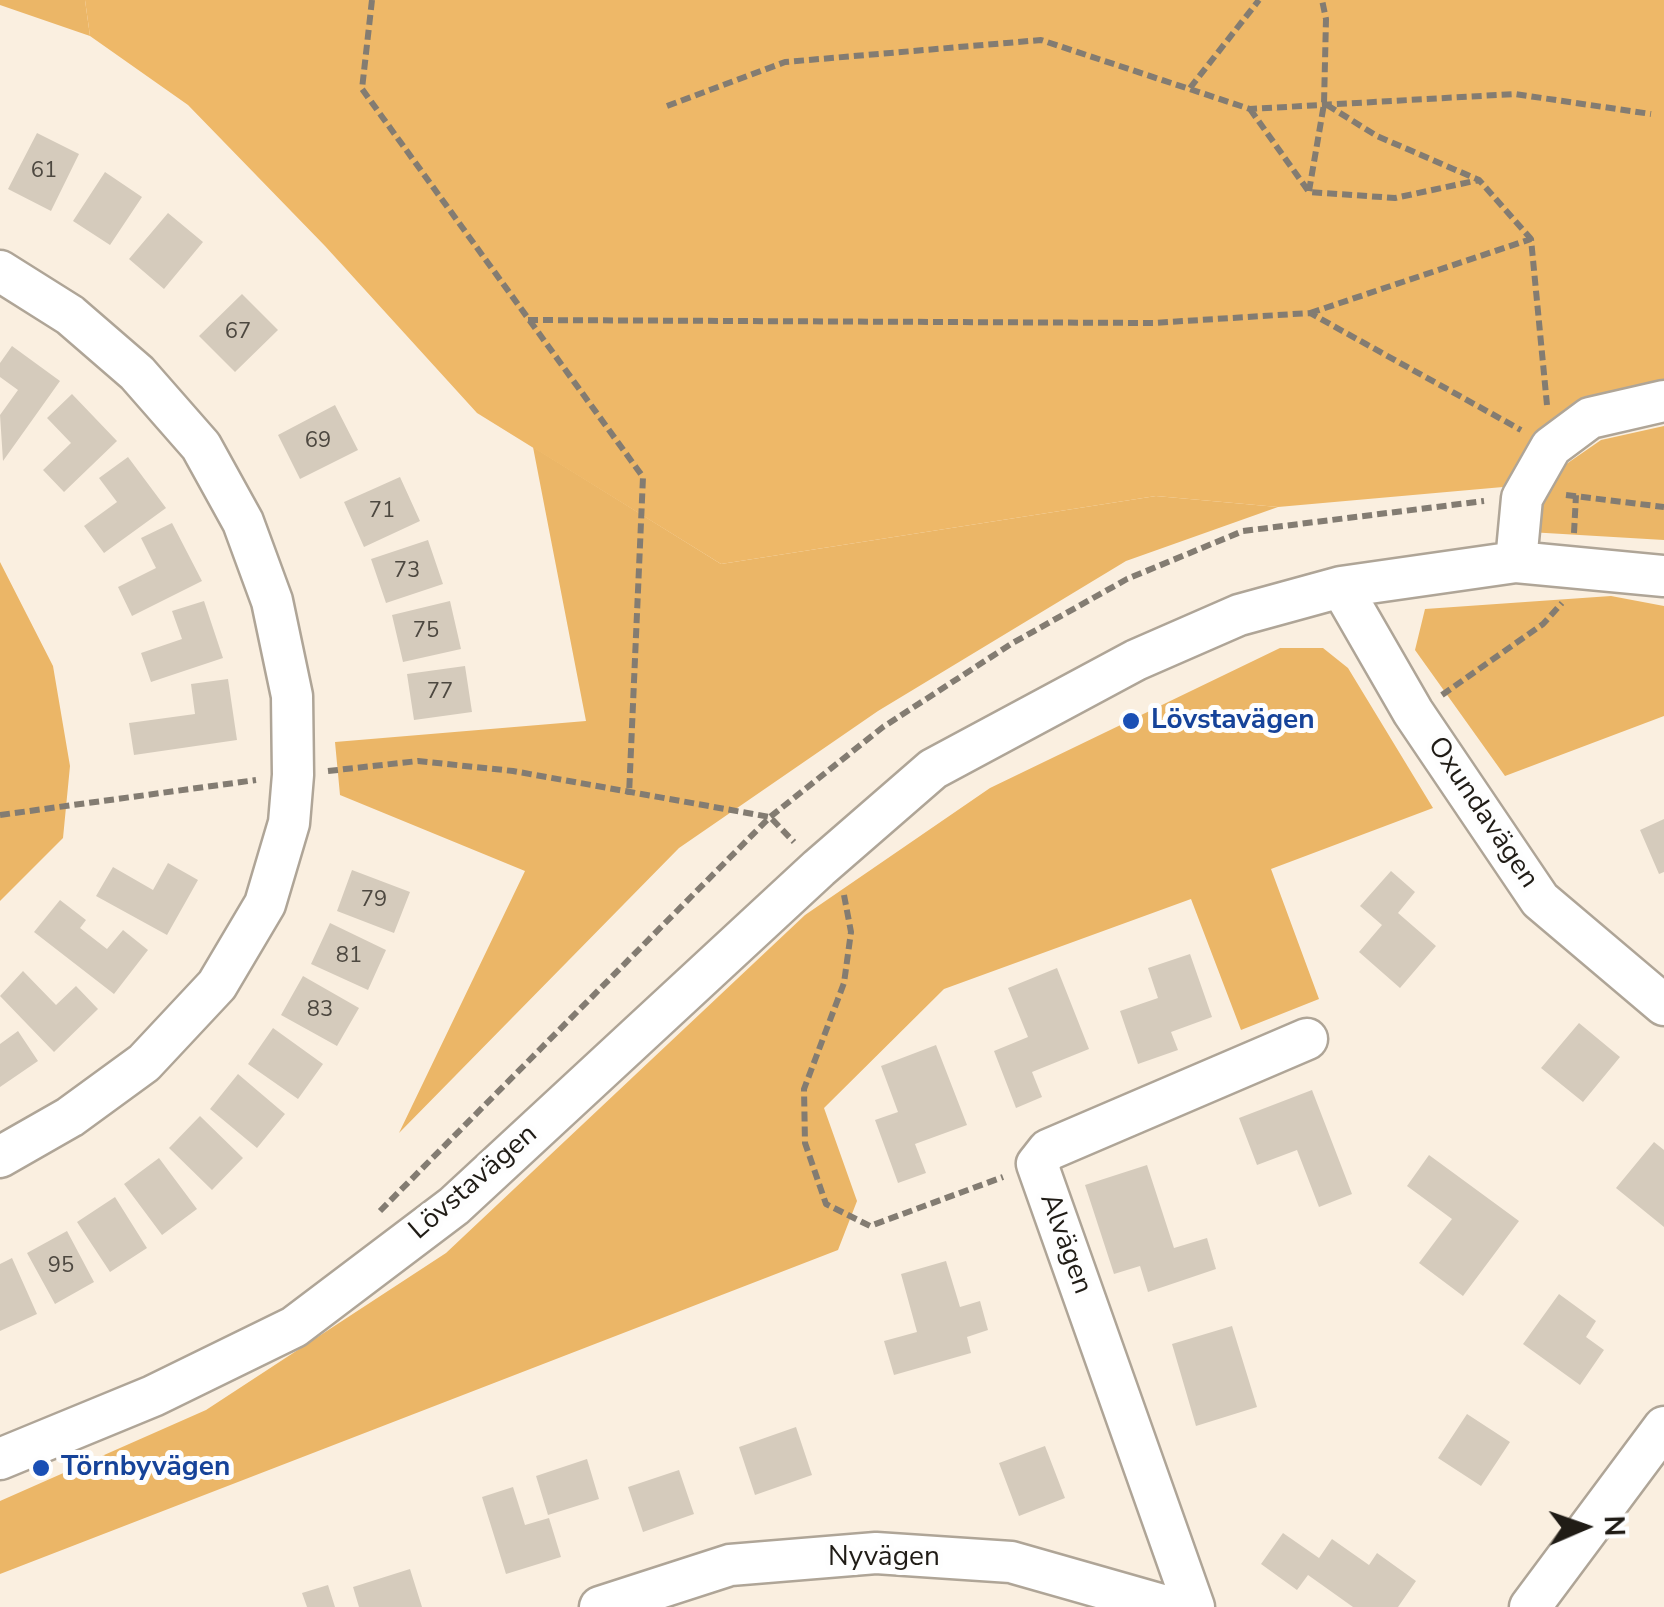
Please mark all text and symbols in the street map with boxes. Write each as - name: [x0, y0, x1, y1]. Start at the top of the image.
- house number: 61: [31, 159, 57, 185]
- house number: 67: [225, 320, 251, 346]
- house number: 69: [305, 429, 331, 455]
- house number: 71: [369, 499, 395, 525]
- house number: 73: [394, 559, 420, 585]
- house number: 75: [413, 619, 439, 645]
- house number: 77: [427, 680, 453, 706]
- place label: Lövstavägen: [1151, 704, 1315, 738]
- marker: Lövstavägen: [1120, 710, 1142, 732]
- street label: Oxundavägen: [1419, 731, 1545, 895]
- house number: 79: [361, 888, 387, 914]
- house number: 81: [336, 944, 362, 970]
- house number: 83: [307, 998, 333, 1024]
- street label: Lövstavägen: [403, 1118, 545, 1248]
- street label: Alvägen: [1031, 1189, 1099, 1299]
- house number: 95: [48, 1254, 74, 1280]
- place label: Törnbyvägen: [61, 1451, 230, 1485]
- marker: Törnbyvägen: [30, 1457, 52, 1479]
- north arrow: [1534, 1477, 1634, 1577]
- text: N: [1595, 1515, 1633, 1537]
- street label: Nyvägen: [828, 1541, 940, 1575]

